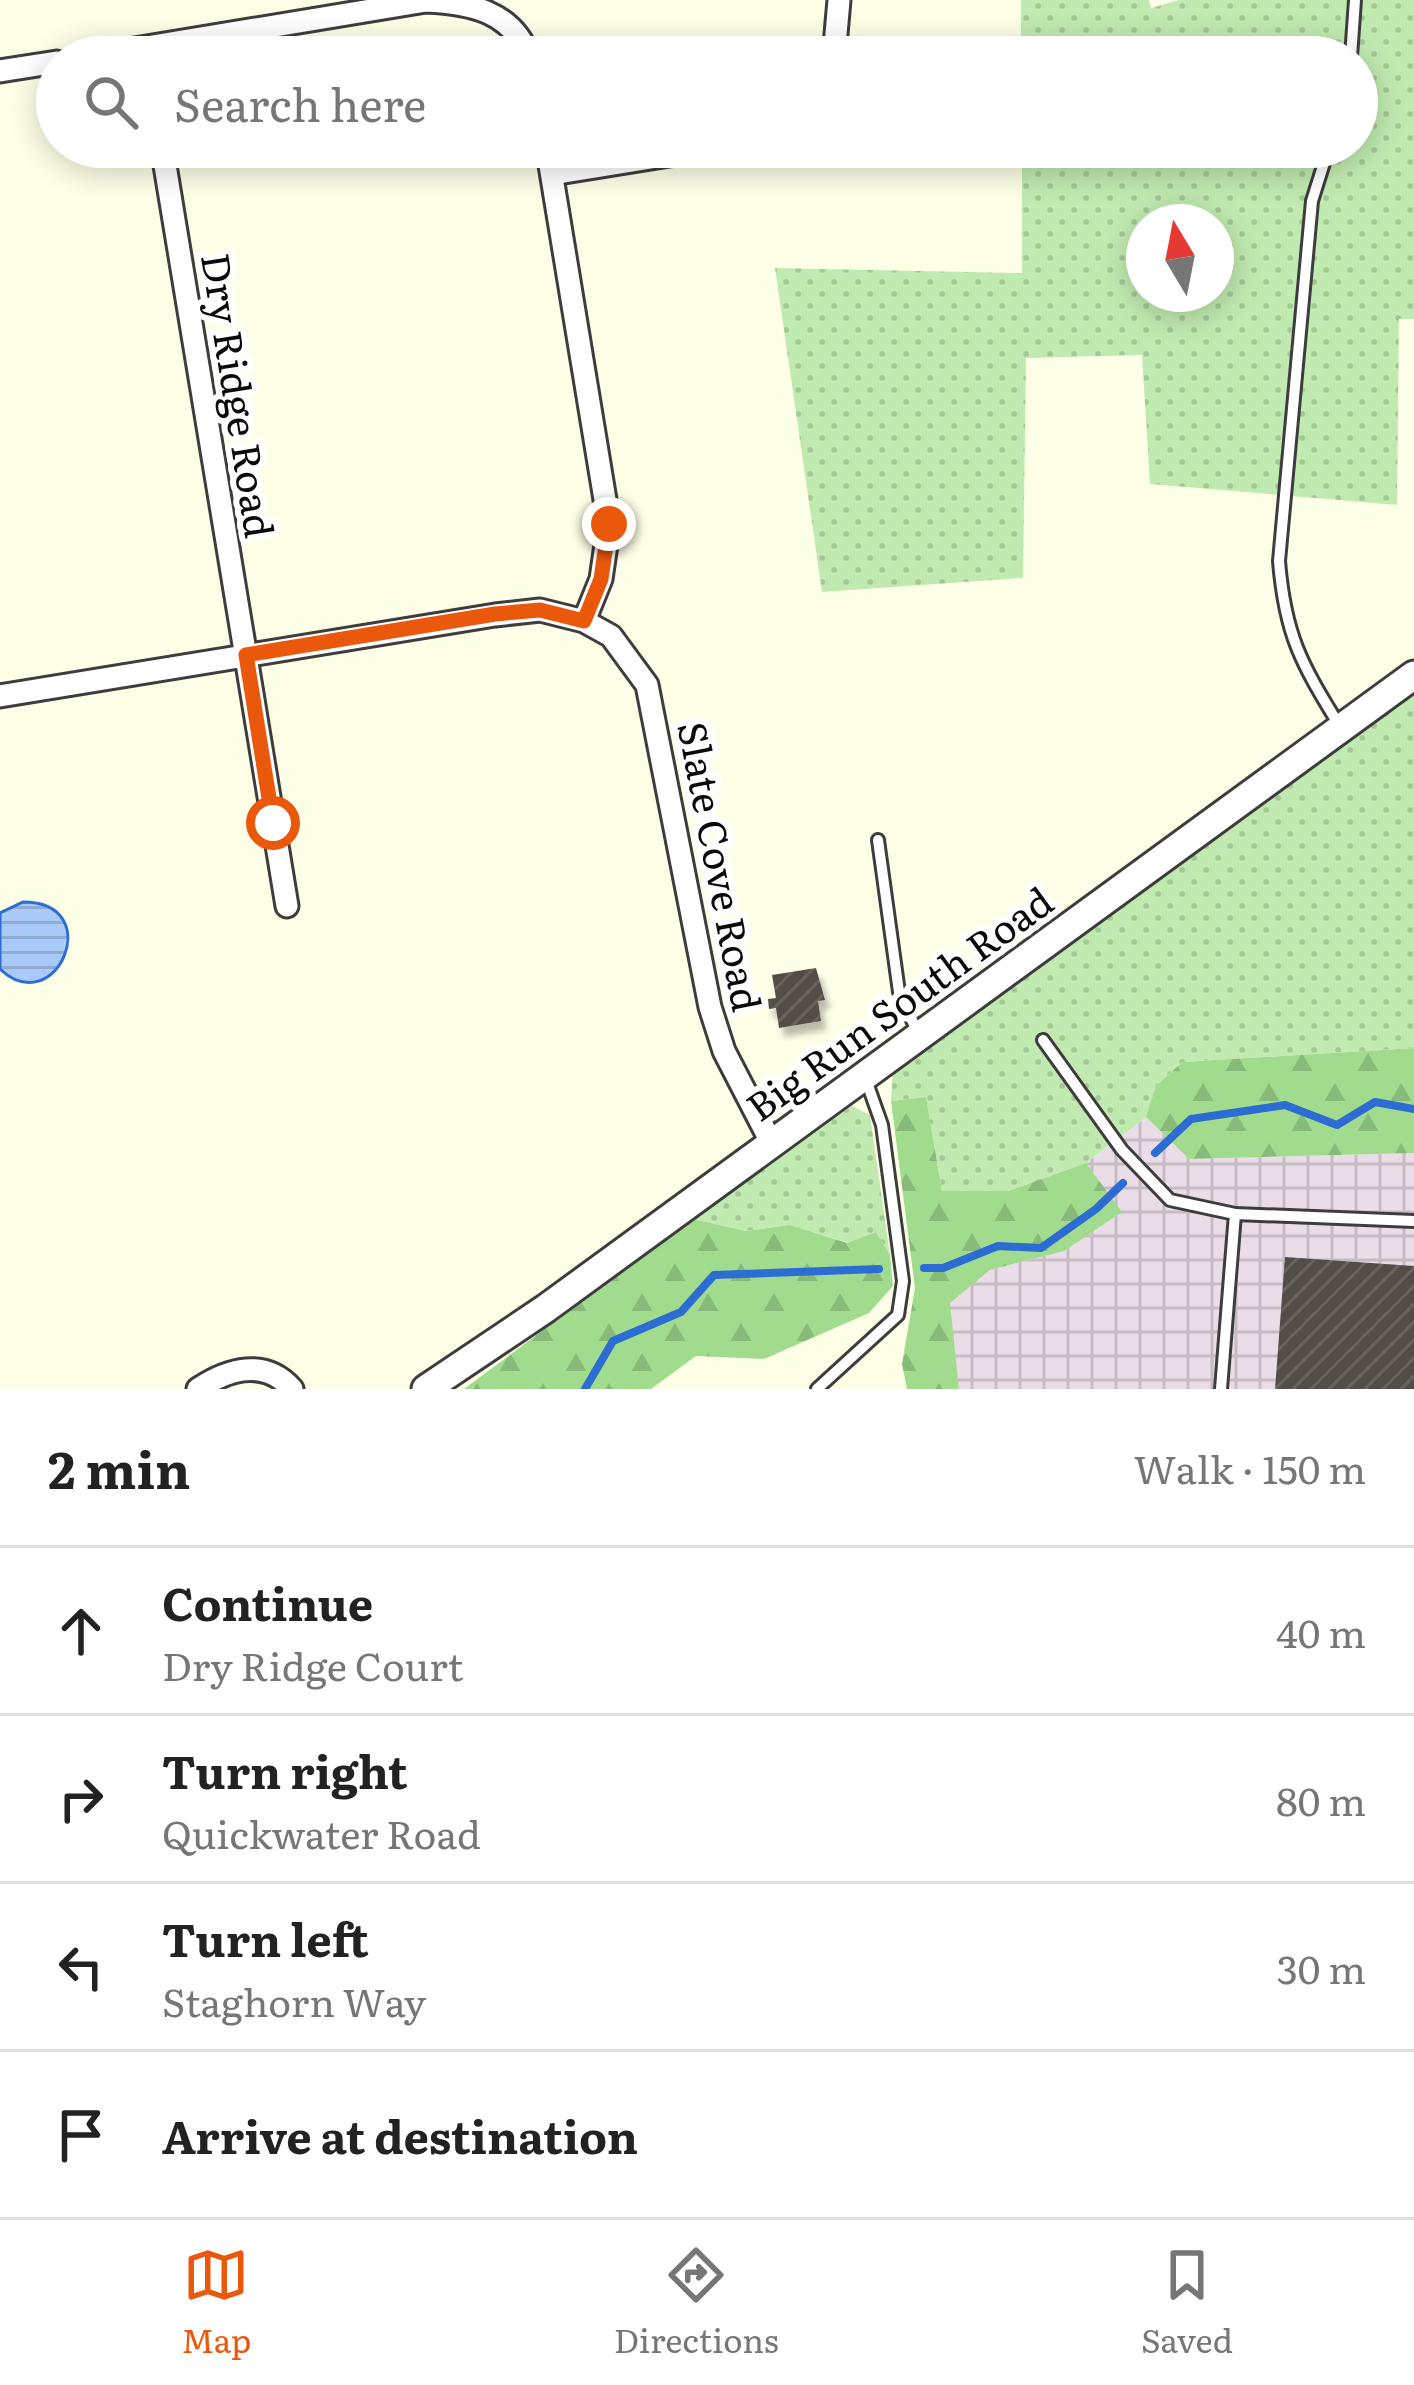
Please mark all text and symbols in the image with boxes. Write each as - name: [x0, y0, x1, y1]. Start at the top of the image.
- search box: [36, 36, 1378, 168]
- icon: search: [78, 69, 144, 135]
- text: Search here: [174, 69, 426, 136]
- north arrow: [1126, 204, 1234, 312]
- street label: Dry Ridge Road: [189, 249, 291, 541]
- route end: [582, 497, 636, 551]
- street label: Slate Cove Road: [665, 716, 779, 1016]
- route start: [246, 796, 300, 850]
- street label: Big Run South Road: [733, 871, 1063, 1133]
- text: 2 min: [48, 1429, 191, 1505]
- text: Walk · 150 m: [1134, 1438, 1366, 1496]
- text: Continue: [162, 1568, 373, 1635]
- icon: ahead: [48, 1598, 114, 1664]
- text: 40 m: [1276, 1602, 1366, 1660]
- text: Dry Ridge Court: [162, 1635, 464, 1693]
- text: Turn right: [162, 1736, 408, 1803]
- icon: right: [48, 1766, 114, 1832]
- text: 80 m: [1276, 1770, 1366, 1828]
- text: Quickwater Road: [162, 1803, 481, 1861]
- text: Turn left: [162, 1904, 369, 1971]
- icon: left: [48, 1934, 114, 2000]
- text: 30 m: [1277, 1938, 1366, 1996]
- text: Staghorn Way: [162, 1971, 426, 2029]
- text: Arrive at destination: [162, 2101, 638, 2168]
- icon: arrive: [48, 2102, 114, 2168]
- tab: Map: [181, 2242, 251, 2363]
- tab: Directions: [614, 2242, 779, 2363]
- tab: Saved: [1141, 2242, 1233, 2363]

